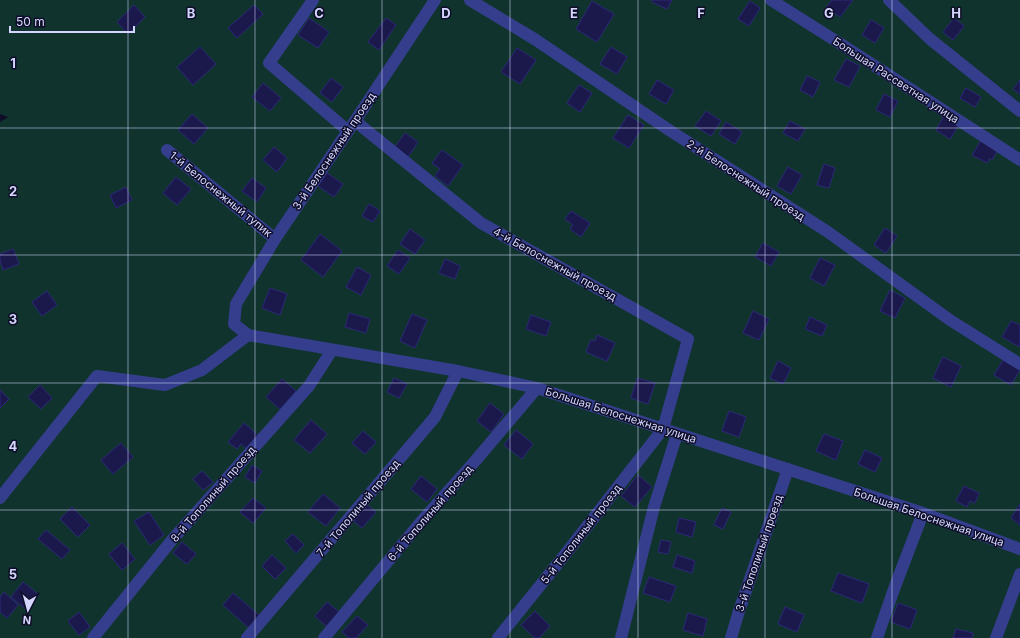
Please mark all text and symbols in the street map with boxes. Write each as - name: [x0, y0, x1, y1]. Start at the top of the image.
- text: B: [187, 5, 196, 21]
- text: C: [314, 5, 324, 21]
- text: D: [441, 5, 451, 21]
- text: E: [570, 5, 578, 21]
- text: F: [697, 5, 705, 21]
- text: G: [824, 5, 834, 21]
- text: H: [951, 5, 961, 21]
- scale bar: [10, 8, 134, 34]
- text: 50 m: [16, 14, 45, 29]
- street label: Большая Рассветная улица: [830, 34, 962, 126]
- text: 1: [10, 55, 16, 71]
- street label: 3-й Белоснежный проезд: [289, 90, 379, 212]
- street label: 2-й Белоснежный проезд: [684, 136, 808, 224]
- street label: 1-й Белоснежный тупик: [167, 148, 275, 240]
- text: 2: [9, 183, 17, 199]
- street label: 4-й Белоснежный проезд: [491, 224, 619, 304]
- text: 3: [9, 311, 17, 327]
- street label: Большая Белоснежная улица: [544, 384, 698, 446]
- text: 4: [9, 438, 18, 454]
- street label: 8-й Тополиный проезд: [167, 443, 259, 545]
- street label: 7-й Тополиный проезд: [313, 457, 403, 559]
- street label: 6-й Тополиный проезд: [384, 462, 476, 564]
- street label: 5-й Тополиный проезд: [538, 481, 624, 587]
- street label: Большая Белоснежная улица: [852, 485, 1006, 549]
- street label: 3-й Тополиный проезд: [732, 493, 786, 613]
- text: 5: [9, 566, 17, 582]
- north arrow: [8, 590, 48, 630]
- text: N: [22, 613, 32, 627]

